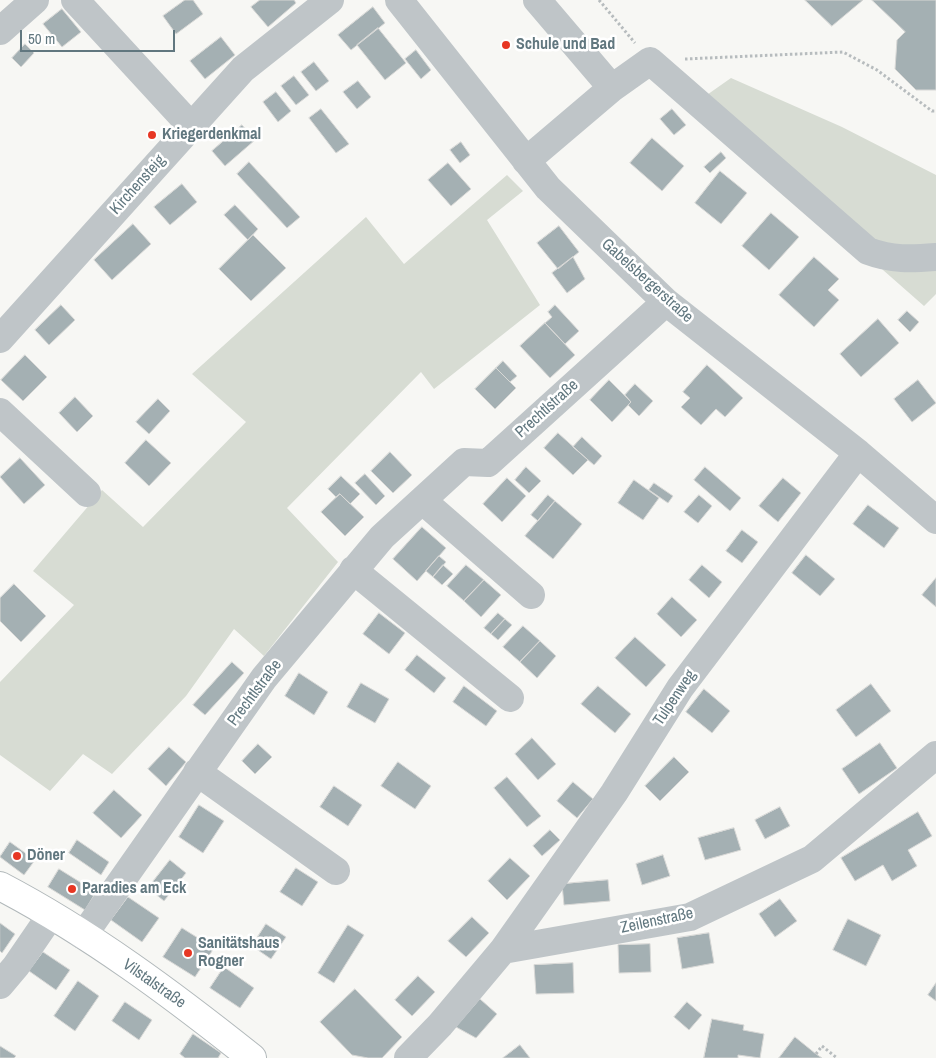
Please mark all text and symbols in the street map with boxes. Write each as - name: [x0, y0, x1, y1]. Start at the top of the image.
- scale bar: [22, 20, 178, 52]
- text: 50 m: [28, 28, 55, 49]
- place label: Schule und Bad: [516, 35, 615, 55]
- marker: Schule und Bad: [500, 39, 512, 51]
- place label: Kriegerdenkmal: [162, 125, 261, 145]
- marker: Kriegerdenkmal: [146, 129, 158, 141]
- street label: Kirchensteig: [106, 151, 170, 219]
- street label: Gabelsbergerstraße: [597, 235, 697, 327]
- street label: Prechtlstraße: [512, 376, 582, 442]
- street label: Prechtlstraße: [224, 656, 286, 730]
- street label: Tulpenweg: [649, 666, 701, 730]
- place label: Döner: [27, 846, 65, 866]
- marker: Döner: [11, 850, 23, 862]
- place label: Paradies am Eck: [82, 879, 186, 899]
- marker: Paradies am Eck: [66, 883, 78, 895]
- street label: Zeilenstraße: [619, 904, 695, 938]
- place label: Sanitätshaus Rogner: [198, 934, 280, 972]
- marker: Sanitätshaus Rogner: [182, 947, 194, 959]
- street label: Vilstalstraße: [119, 955, 189, 1013]

